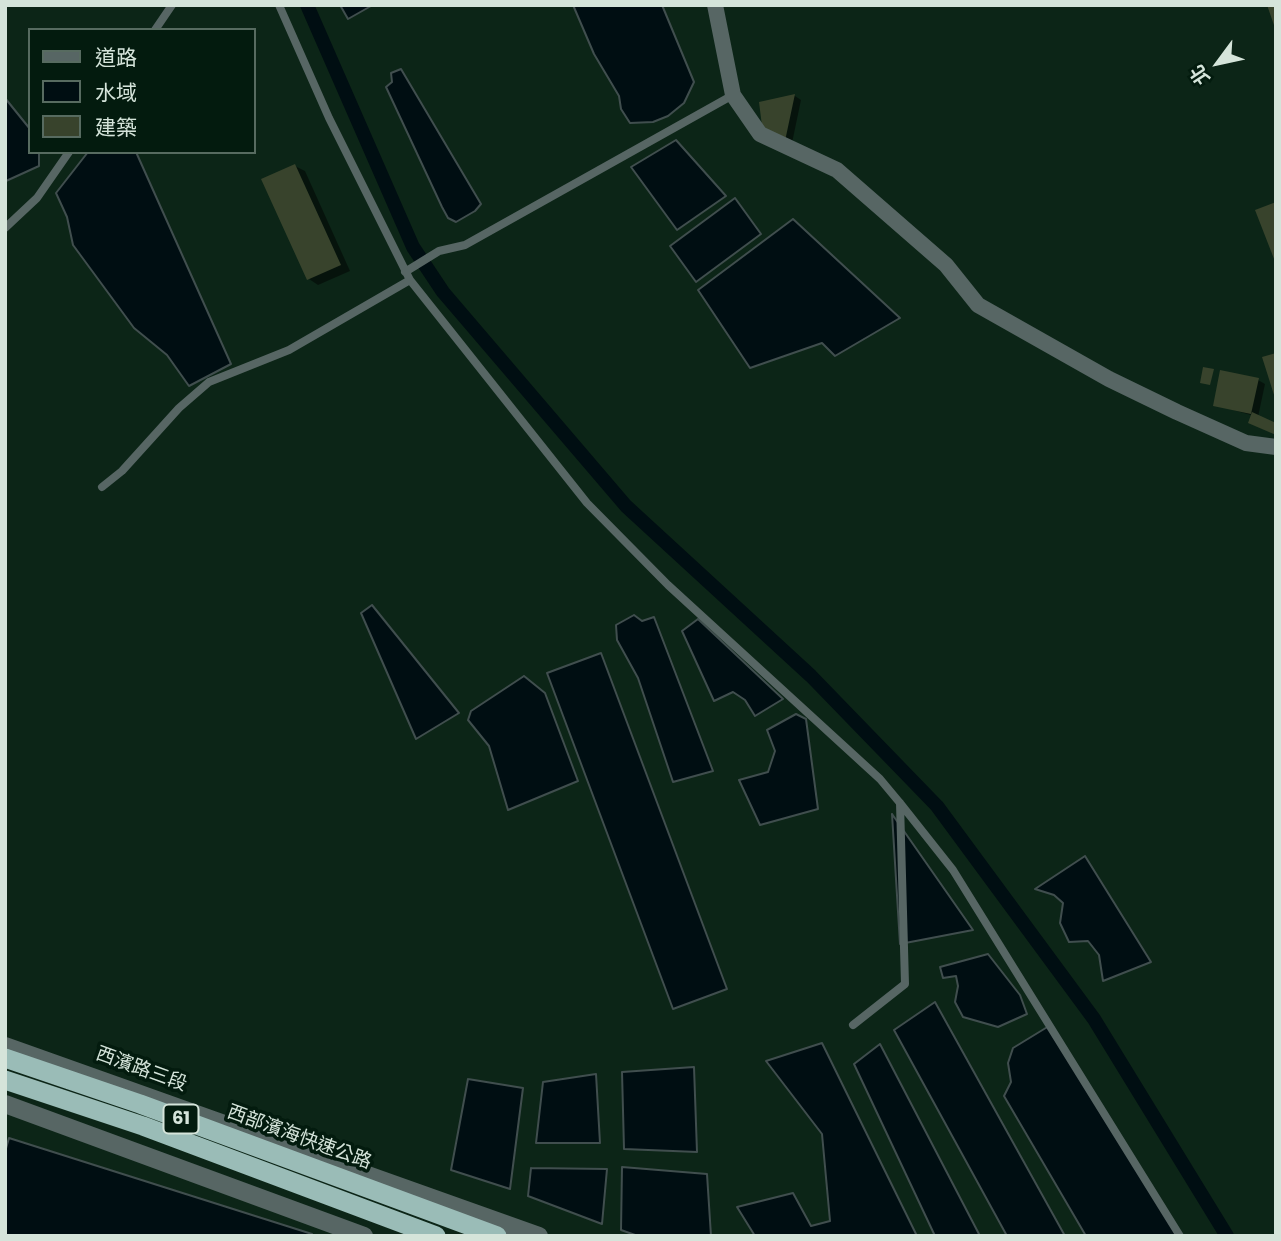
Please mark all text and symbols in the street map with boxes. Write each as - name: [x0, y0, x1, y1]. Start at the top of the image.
- legend: [28, 28, 256, 154]
- north arrow: [1183, 28, 1253, 98]
- text: 道路: [95, 43, 137, 72]
- text: 北: [1183, 59, 1216, 90]
- text: 水域: [95, 78, 137, 107]
- text: 建築: [95, 113, 137, 142]
- street label: 西濱路三段: [92, 1043, 190, 1097]
- street label: 西部濱海快速公路: [224, 1101, 374, 1175]
- road number: 61: [164, 1104, 198, 1134]

